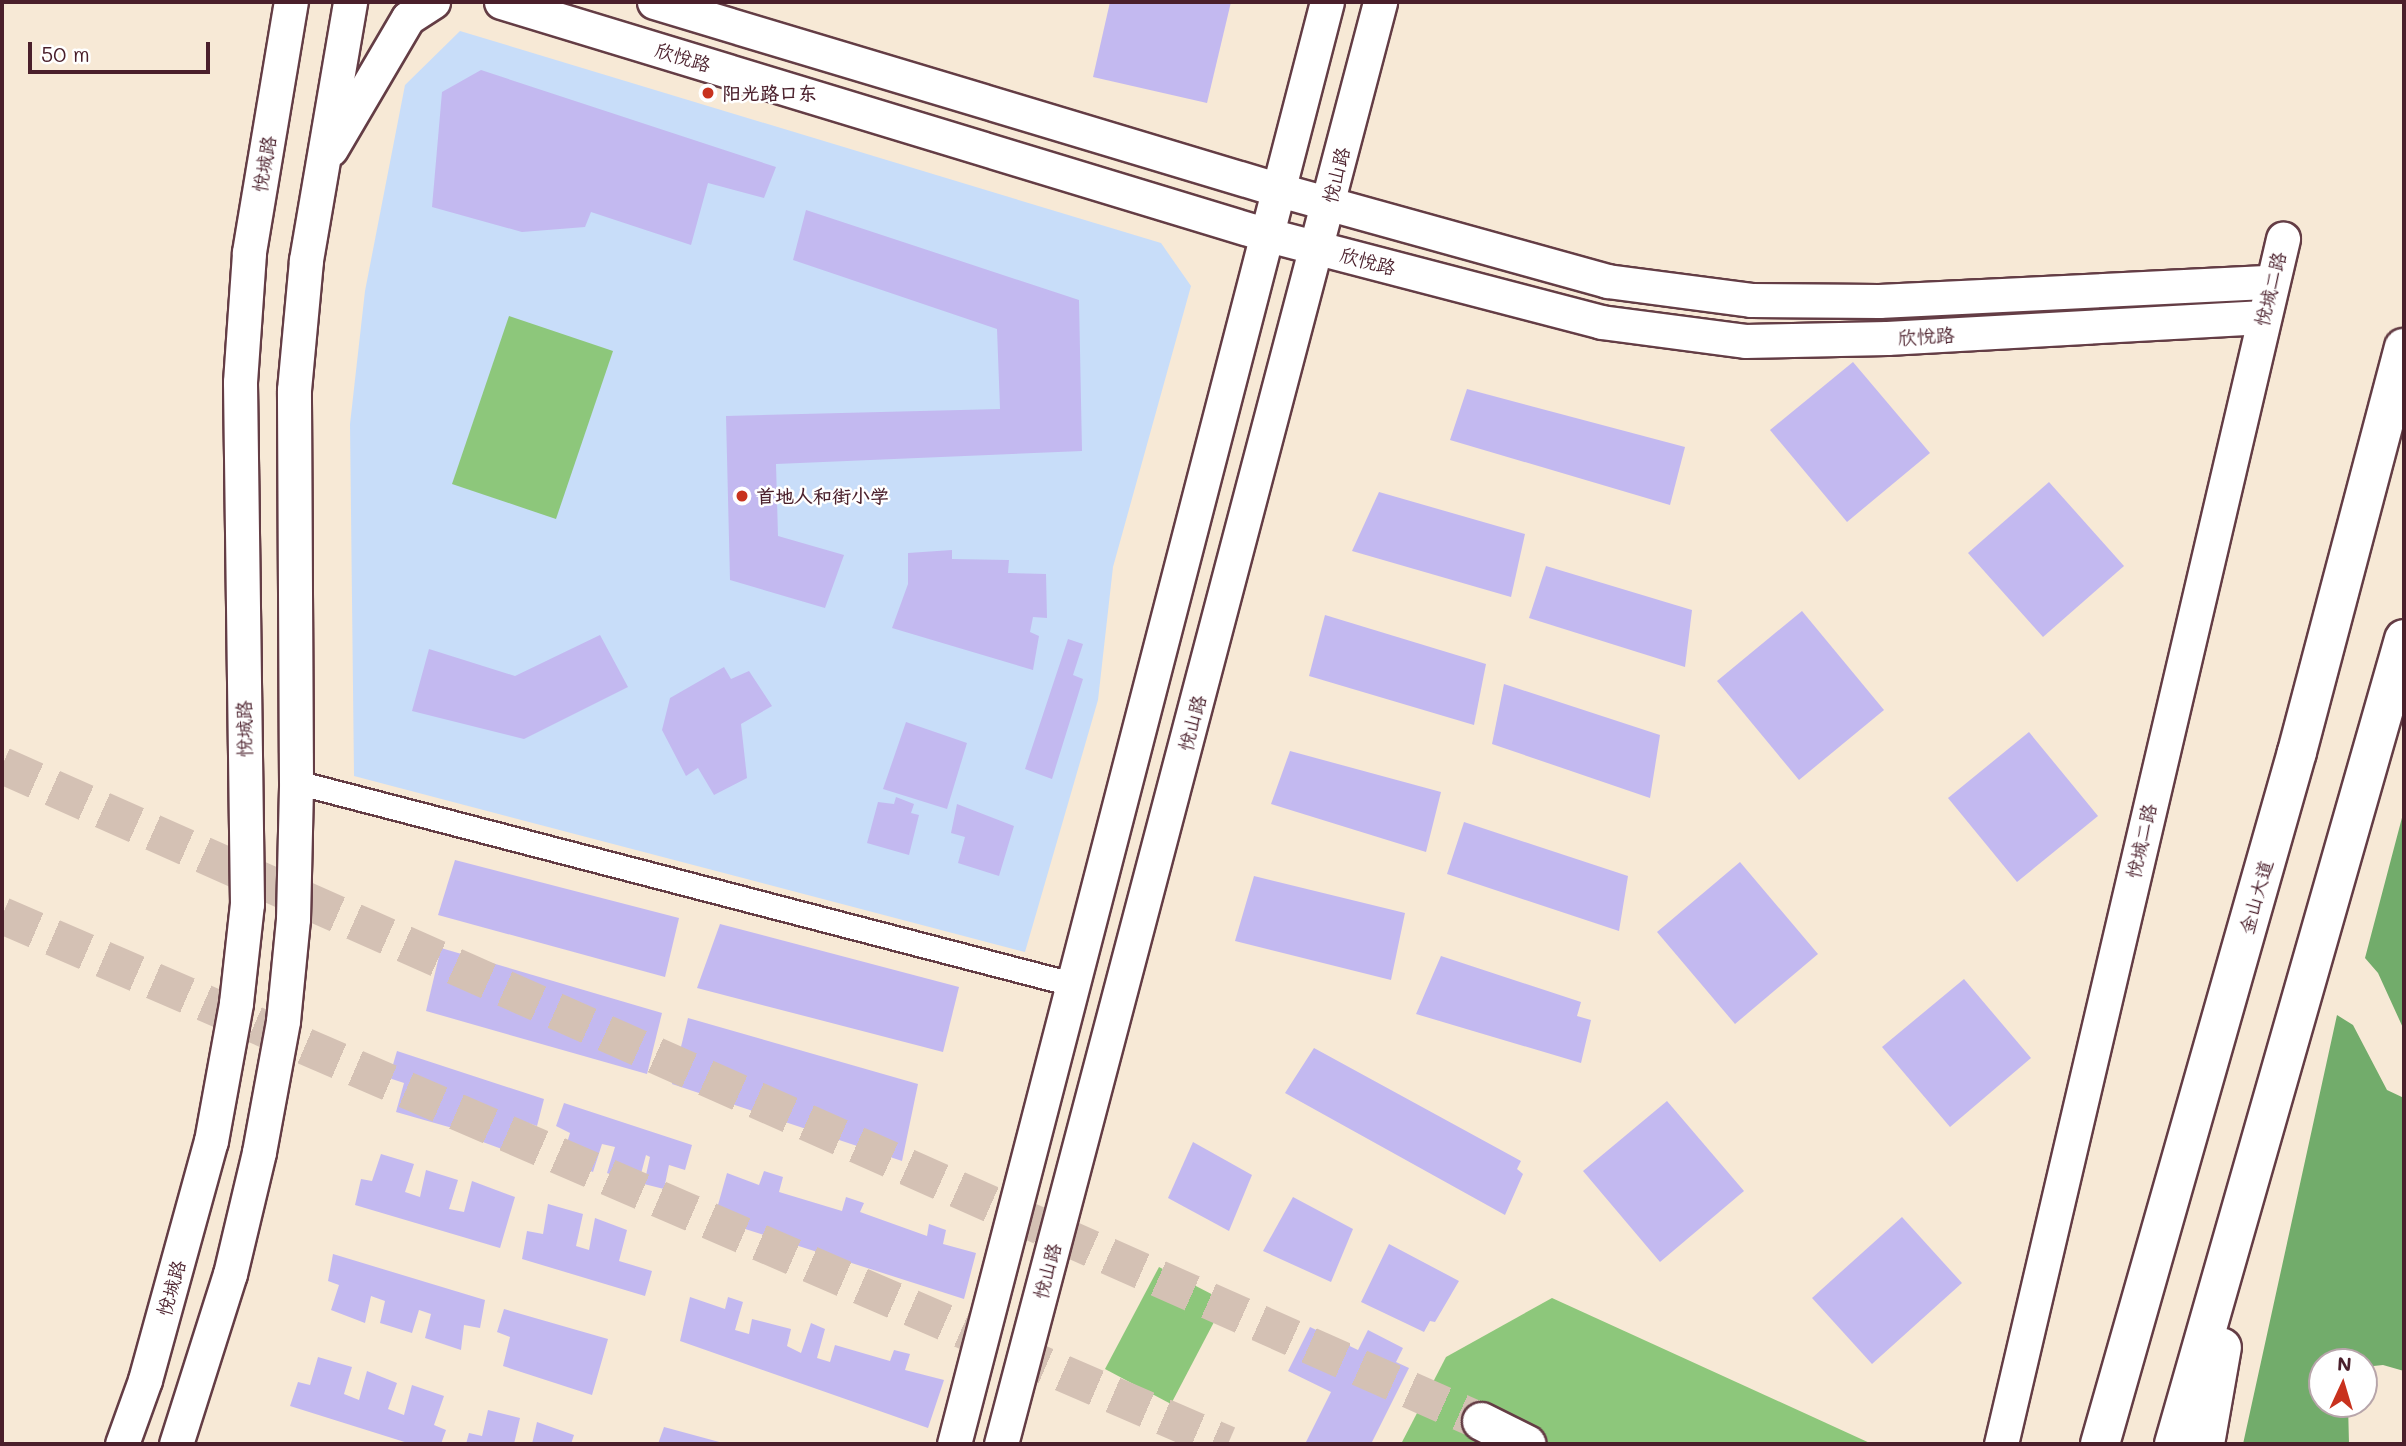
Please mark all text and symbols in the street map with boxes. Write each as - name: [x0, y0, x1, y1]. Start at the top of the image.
- scale bar: [32, 28, 214, 72]
- street label: 欣悦路: [652, 38, 714, 76]
- text: 50 m: [41, 40, 90, 67]
- place label: 阳光路口东: [722, 82, 817, 104]
- marker: 阳光路口东: [700, 85, 716, 101]
- street label: 悦城路: [248, 134, 280, 194]
- street label: 悦山路: [1318, 145, 1354, 205]
- street label: 欣悦路: [1338, 243, 1398, 279]
- street label: 悦城二路: [2250, 249, 2290, 329]
- street label: 欣悦路: [1897, 323, 1955, 349]
- place label: 首地人和街小学: [756, 485, 889, 507]
- marker: 首地人和街小学: [734, 488, 750, 504]
- street label: 悦山路: [1174, 693, 1210, 753]
- street label: 悦城路: [232, 700, 256, 758]
- street label: 悦城二路: [2121, 801, 2161, 881]
- street label: 金山大道: [2235, 857, 2277, 937]
- street label: 悦山路: [1029, 1241, 1065, 1301]
- street label: 悦城路: [152, 1257, 190, 1319]
- north arrow: [2308, 1348, 2378, 1418]
- text: N: [2336, 1351, 2352, 1377]

